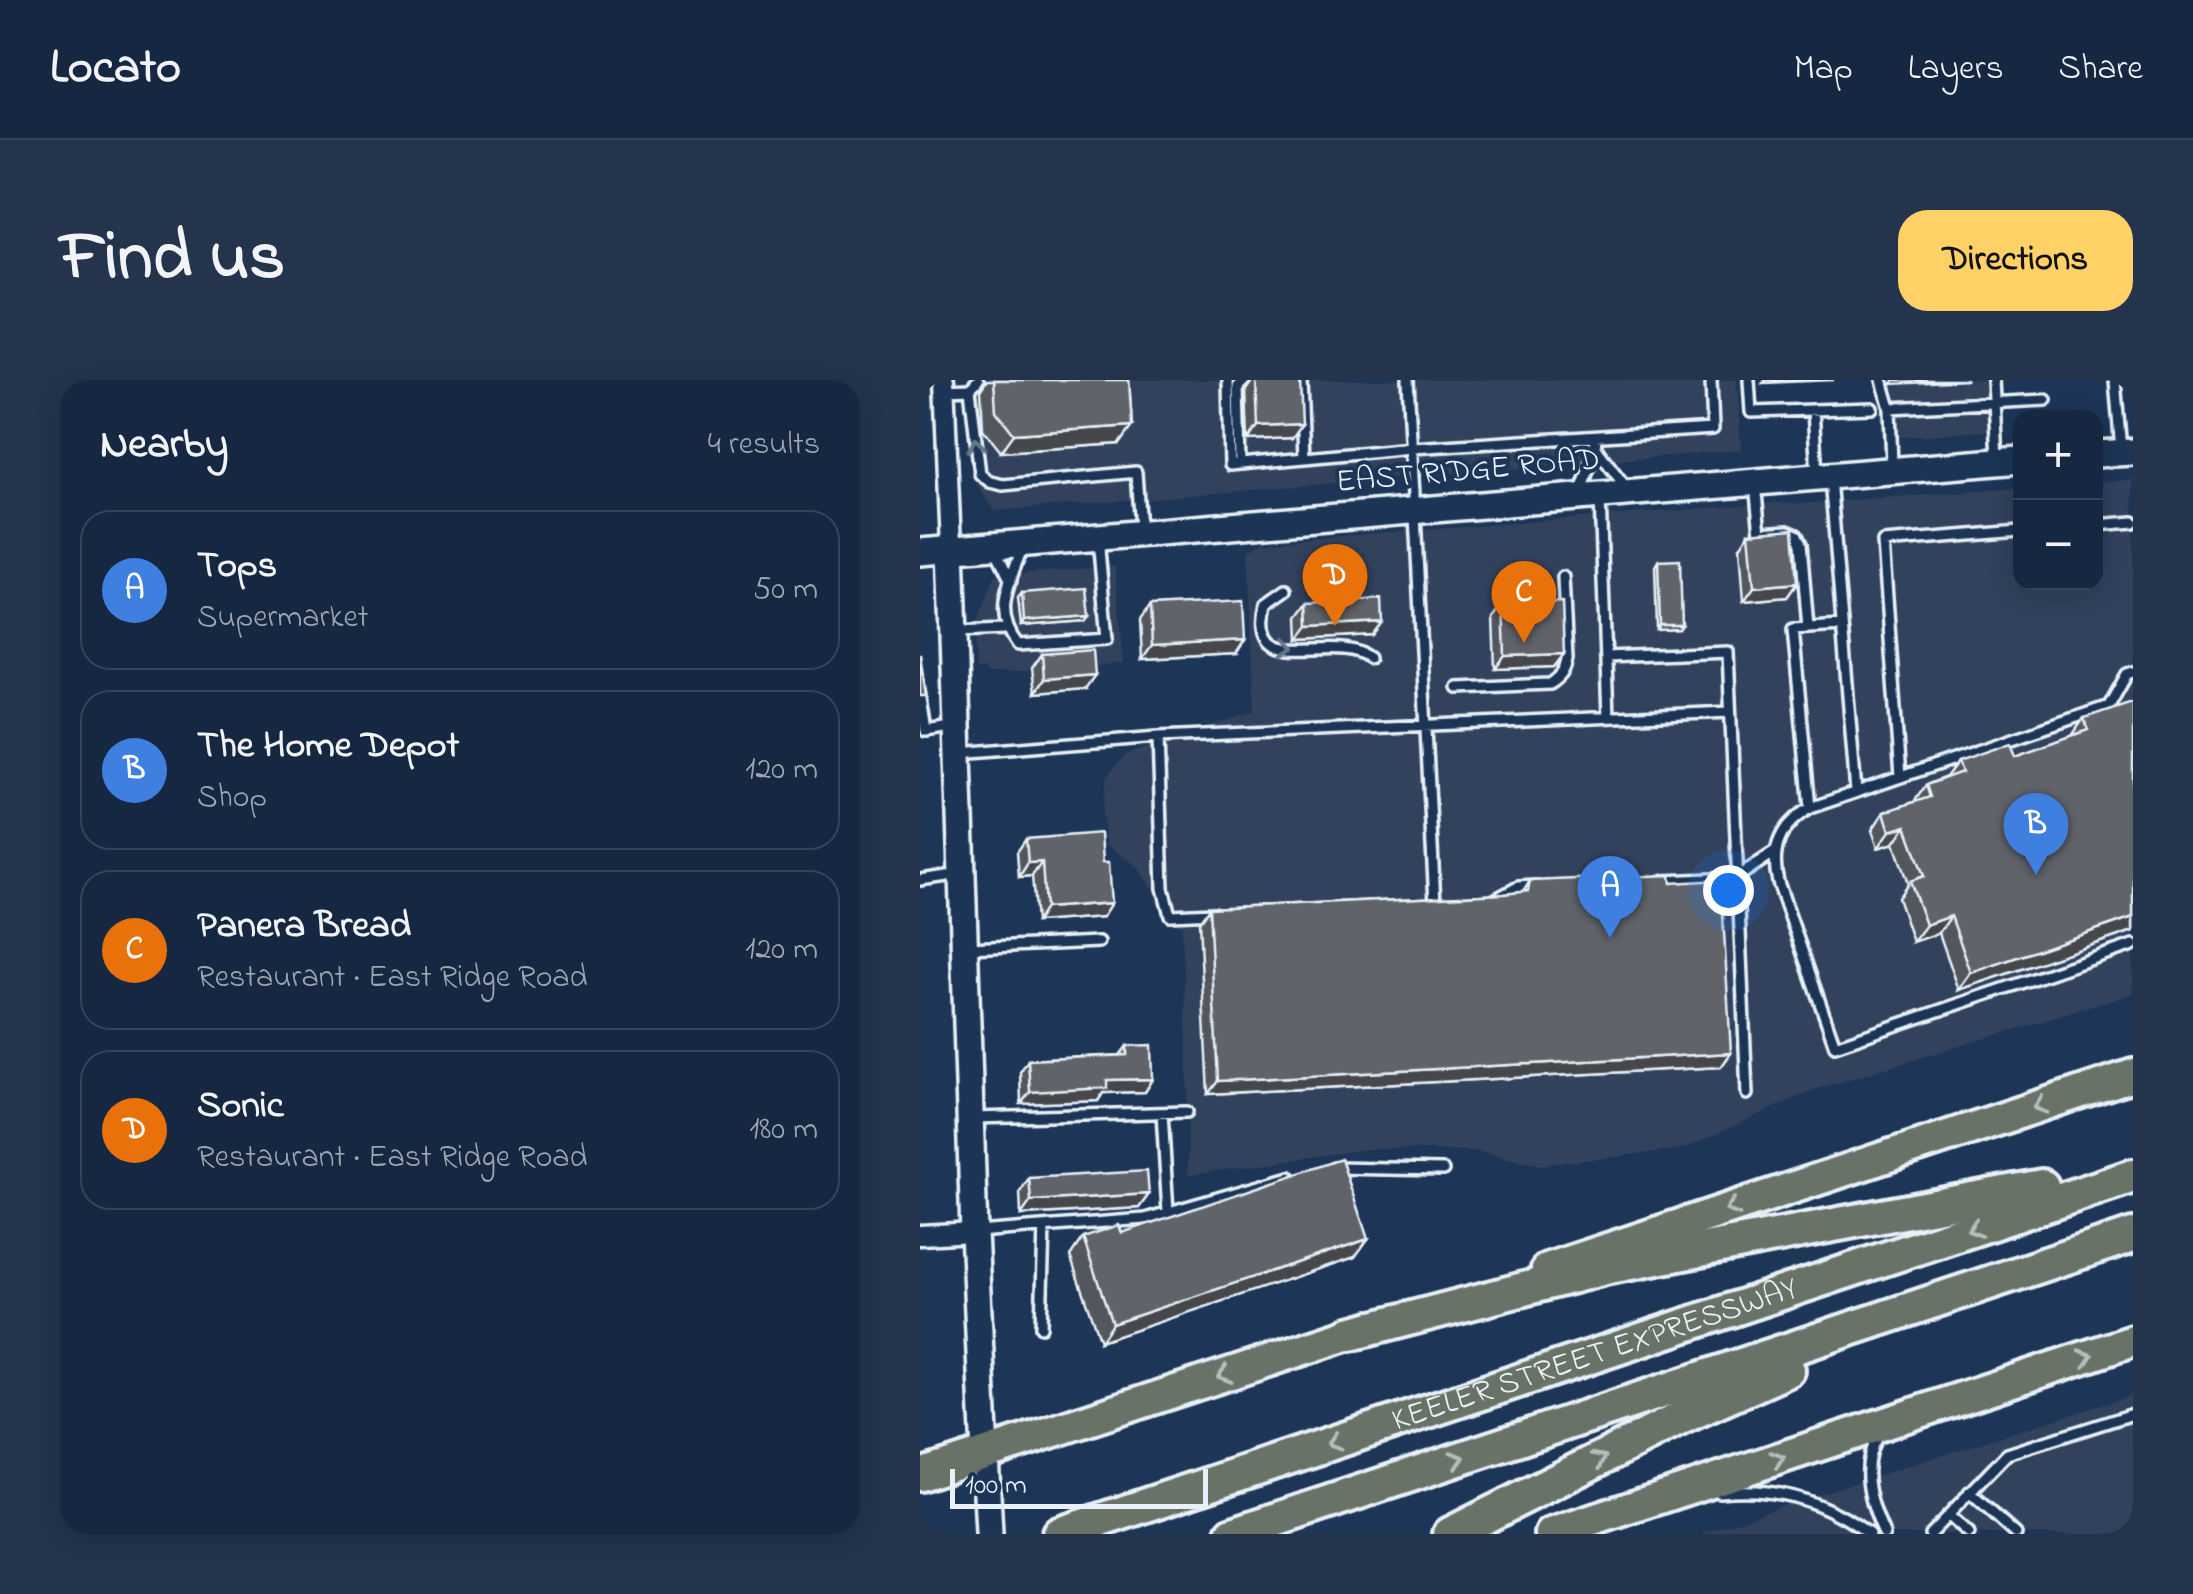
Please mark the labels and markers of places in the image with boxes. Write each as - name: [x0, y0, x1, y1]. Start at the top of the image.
- pin: D: [1302, 544, 1368, 626]
- pin: C: [1492, 560, 1556, 643]
- pin: B: [2004, 792, 2068, 875]
- pin: A: [1578, 856, 1642, 938]

